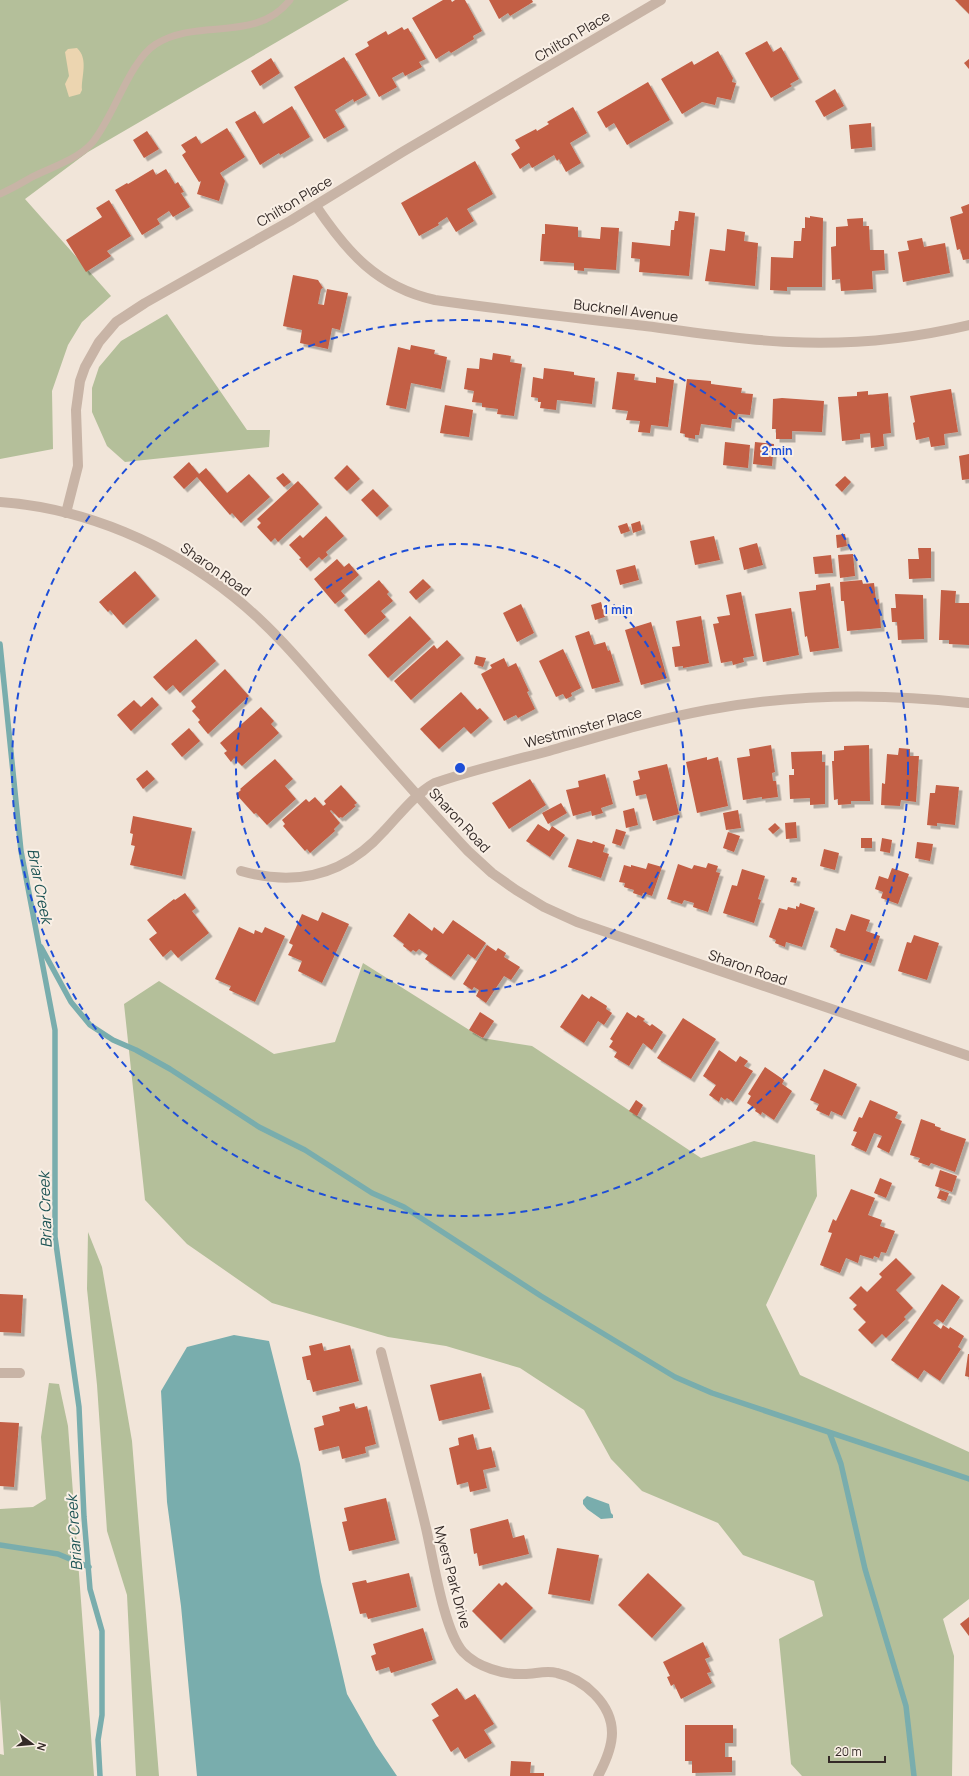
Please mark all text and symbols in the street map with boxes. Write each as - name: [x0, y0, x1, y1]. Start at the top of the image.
- street label: Chilton Place: [531, 6, 613, 66]
- street label: Chilton Place: [253, 171, 335, 231]
- street label: Bucknell Avenue: [573, 294, 679, 326]
- text: 2 min: [761, 442, 793, 459]
- street label: Sharon Road: [177, 538, 255, 600]
- text: 1 min: [603, 601, 633, 618]
- street label: Westminster Place: [522, 702, 644, 752]
- centre of rings: [453, 761, 467, 775]
- street label: Sharon Road: [425, 783, 495, 857]
- water label: Briar Creek: [22, 847, 58, 928]
- street label: Sharon Road: [706, 945, 790, 989]
- water label: Briar Creek: [33, 1169, 57, 1248]
- water label: Briar Creek: [61, 1492, 87, 1572]
- street label: Myers Park Drive: [430, 1524, 476, 1630]
- north arrow: [12, 1724, 52, 1764]
- scale bar: [829, 1738, 885, 1764]
- text: N: [34, 1741, 50, 1753]
- text: 20 m: [835, 1743, 862, 1760]

